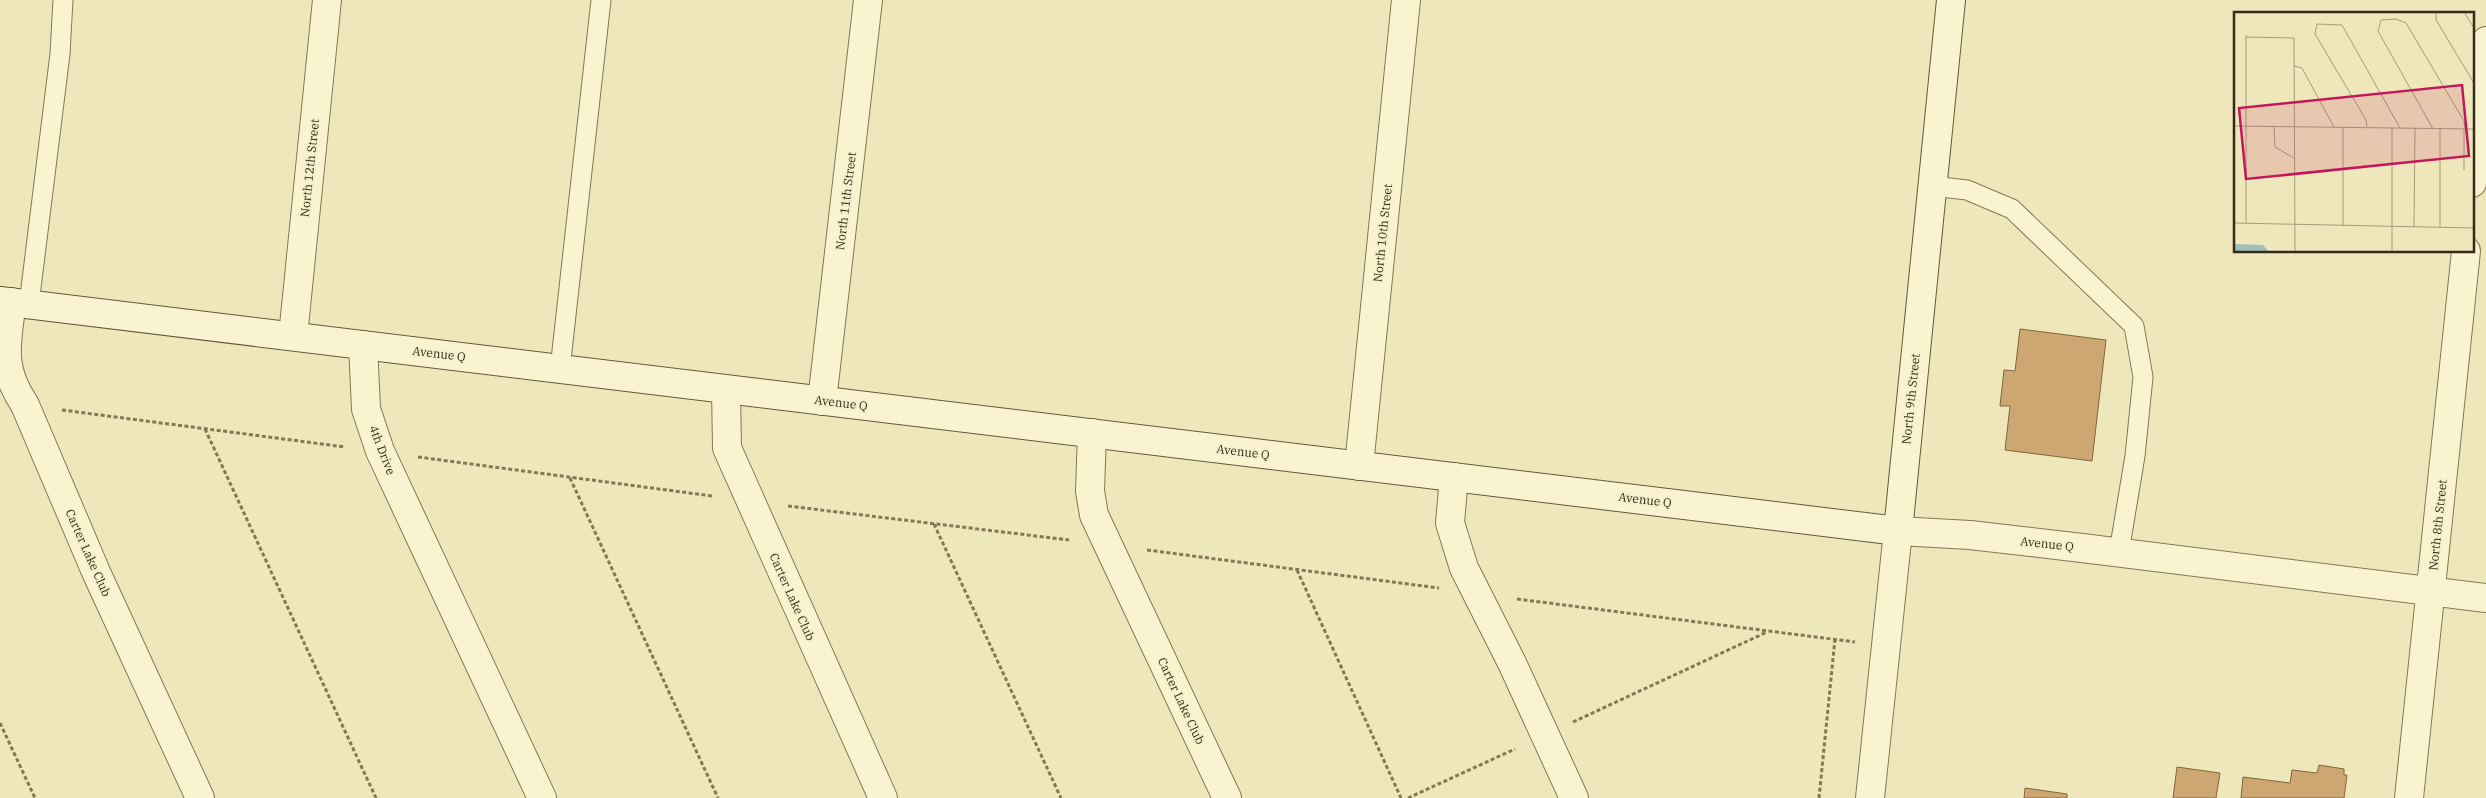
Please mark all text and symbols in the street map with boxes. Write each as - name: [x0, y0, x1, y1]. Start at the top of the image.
- inset map: [2234, 12, 2474, 252]
- street label: North 12th Street: [297, 118, 322, 218]
- street label: North 11th Street: [832, 151, 859, 251]
- street label: North 10th Street: [1370, 183, 1395, 283]
- street label: Avenue Q: [412, 343, 467, 364]
- street label: North 9th Street: [1898, 353, 1923, 445]
- street label: Avenue Q: [814, 392, 869, 413]
- street label: 4th Drive: [366, 423, 399, 477]
- street label: Avenue Q: [1216, 441, 1271, 462]
- street label: North 8th Street: [2425, 479, 2450, 571]
- street label: Avenue Q: [1618, 489, 1673, 510]
- street label: Carter Lake Club: [62, 507, 114, 599]
- street label: Avenue Q: [2020, 533, 2074, 554]
- street label: Carter Lake Club: [766, 551, 818, 643]
- street label: Carter Lake Club: [1155, 655, 1208, 747]

